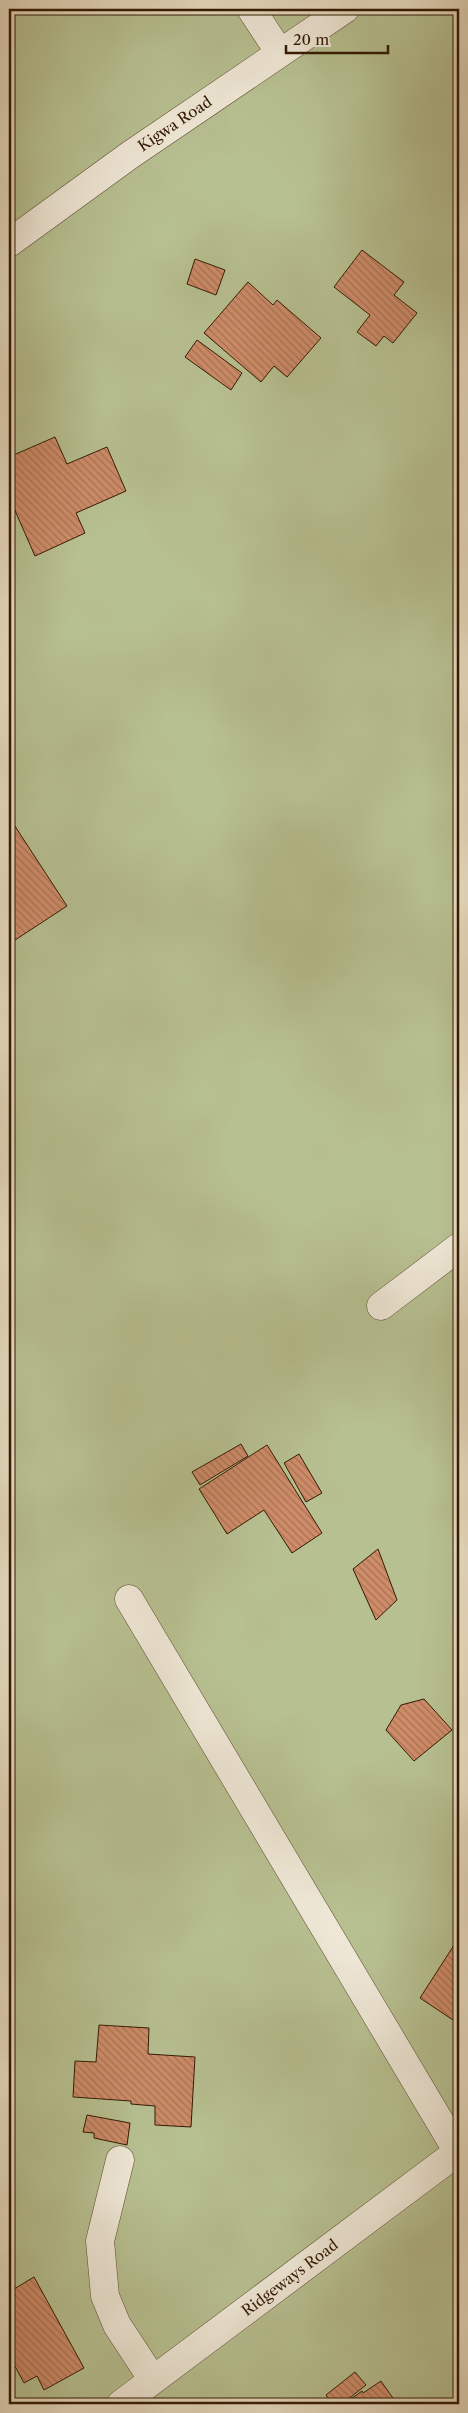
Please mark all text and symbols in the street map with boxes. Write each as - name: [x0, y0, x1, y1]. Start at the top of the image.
- scale bar: [286, 22, 388, 54]
- text: 20 m: [293, 30, 329, 49]
- street label: Kigwa Road: [134, 92, 215, 155]
- street label: Ridgeways Road: [238, 2235, 342, 2320]

